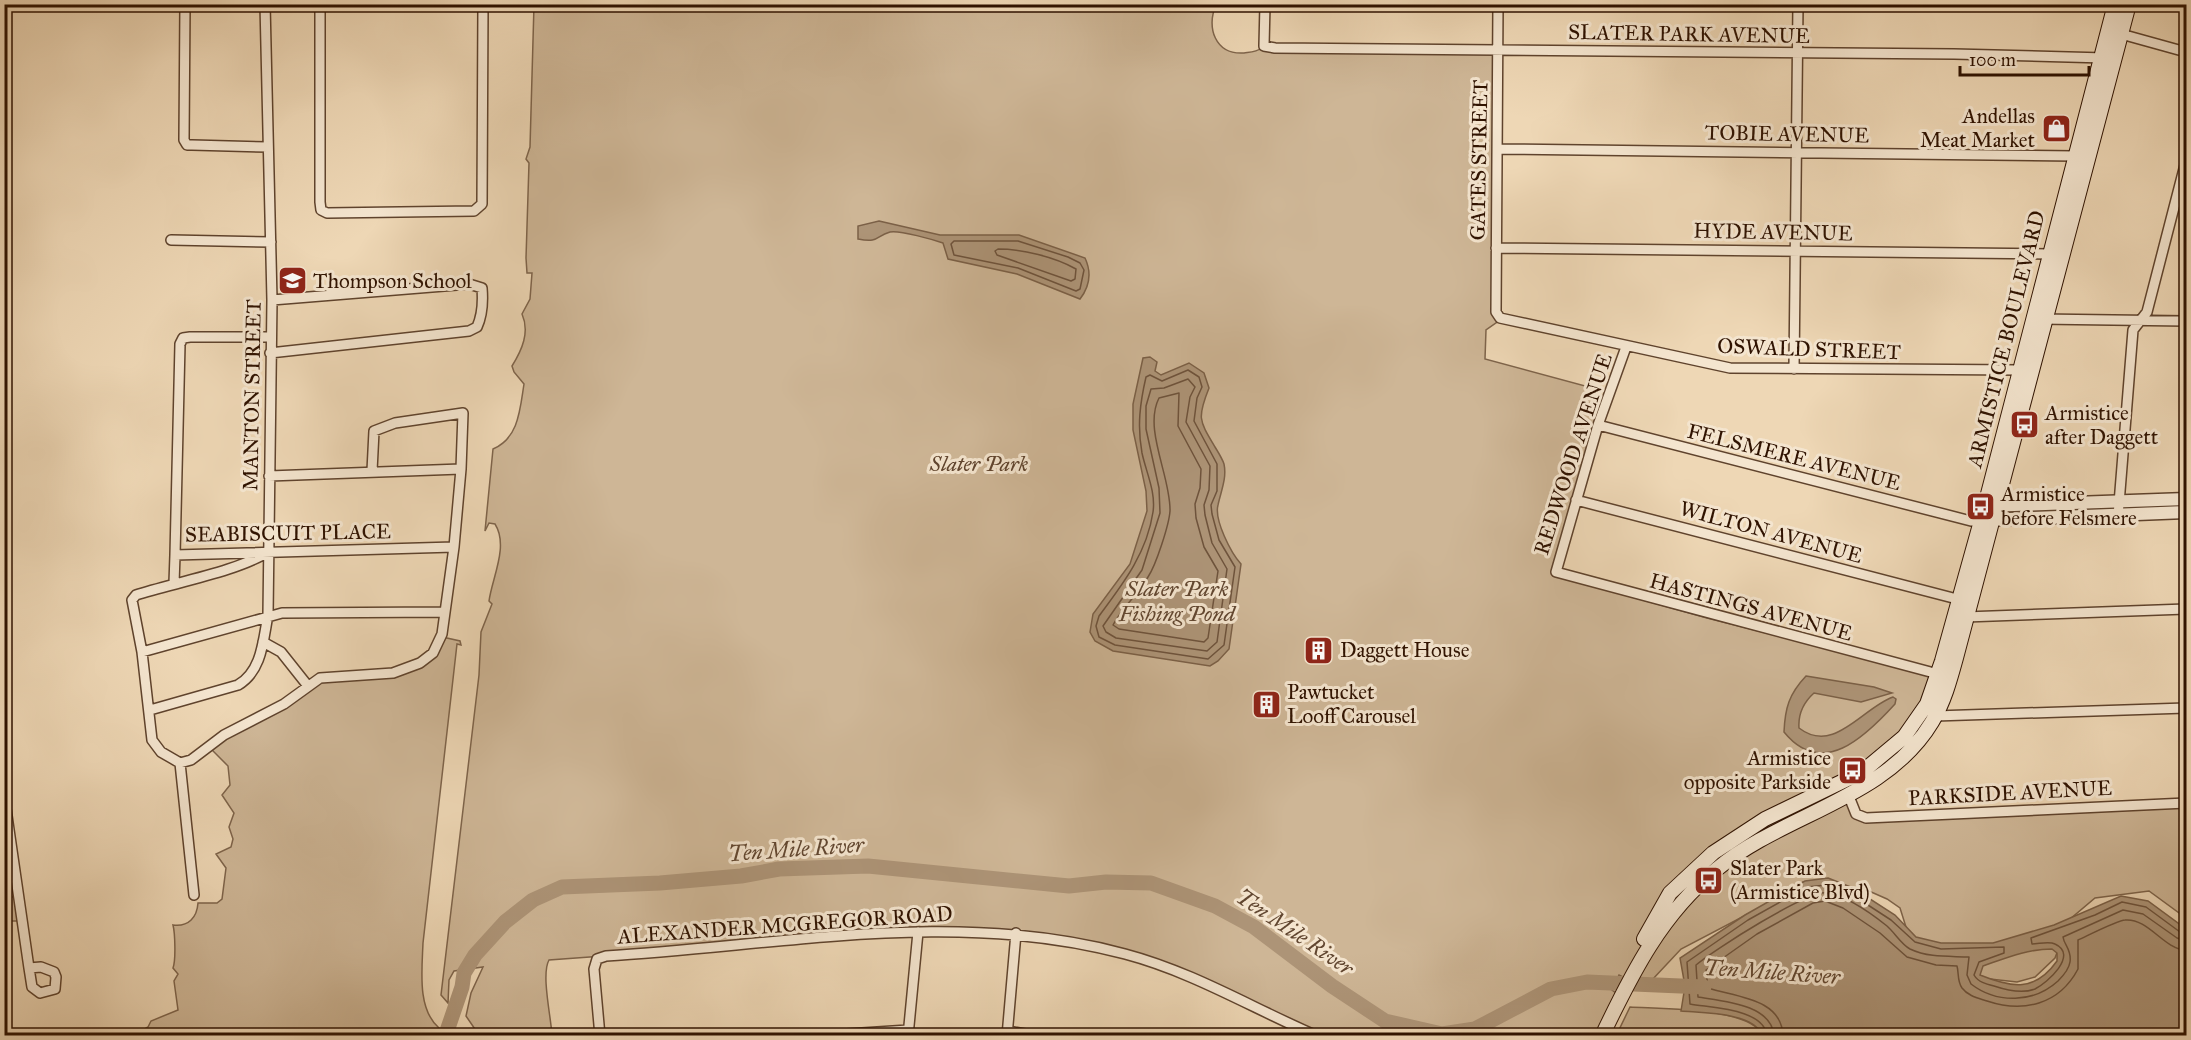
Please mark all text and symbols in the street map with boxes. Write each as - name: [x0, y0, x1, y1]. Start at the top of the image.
- street label: SLATER PARK AVENUE: [1568, 19, 1810, 49]
- scale bar: [1960, 39, 2089, 77]
- text: 100 m: [1969, 49, 2016, 71]
- street label: GATES STREET: [1465, 79, 1493, 241]
- place label: Andellas Meat Market: [1920, 103, 2036, 153]
- shop icon: Andellas Meat Market: [2040, 112, 2072, 144]
- street label: TOBIE AVENUE: [1705, 120, 1869, 148]
- street label: ARMISTICE BOULEVARD: [1961, 208, 2051, 471]
- street label: HYDE AVENUE: [1693, 218, 1853, 246]
- school or university icon: Thompson School: [276, 265, 308, 297]
- place label: Thompson School: [313, 268, 472, 294]
- street label: MANTON STREET: [237, 299, 267, 491]
- street label: OSWALD STREET: [1717, 333, 1901, 365]
- street label: REDWOOD AVENUE: [1528, 350, 1618, 558]
- place label: Armistice after Daggett: [2044, 400, 2159, 450]
- bus stop icon: Armistice after Daggett: [2008, 409, 2040, 441]
- street label: FELSMERE AVENUE: [1685, 418, 1903, 496]
- park label: Slater Park: [929, 451, 1029, 477]
- place label: Armistice before Felsmere: [2000, 481, 2137, 531]
- bus stop icon: Armistice before Felsmere: [1964, 490, 1996, 522]
- street label: WILTON AVENUE: [1677, 495, 1865, 569]
- street label: SEABISCUIT PLACE: [185, 518, 391, 548]
- street label: HASTINGS AVENUE: [1647, 567, 1855, 647]
- water label: Slater Park Fishing Pond: [1118, 575, 1237, 627]
- building icon: Daggett House: [1303, 634, 1335, 666]
- place label: Daggett House: [1340, 637, 1470, 663]
- place label: Pawtucket Looff Carousel: [1287, 679, 1416, 729]
- building icon: Pawtucket Looff Carousel: [1250, 688, 1282, 720]
- place label: Armistice opposite Parkside: [1684, 745, 1831, 795]
- bus stop icon: Armistice opposite Parkside: [1836, 754, 1868, 786]
- street label: PARKSIDE AVENUE: [1908, 775, 2112, 811]
- water label: Ten Mile River: [727, 831, 867, 867]
- place label: Slater Park (Armistice Blvd): [1730, 855, 1870, 905]
- bus stop icon: Slater Park (Armistice Blvd): [1693, 864, 1725, 896]
- water label: Ten Mile River: [1231, 883, 1360, 982]
- street label: ALEXANDER MCGREGOR ROAD: [616, 900, 953, 950]
- water label: Ten Mile River: [1703, 954, 1843, 990]

